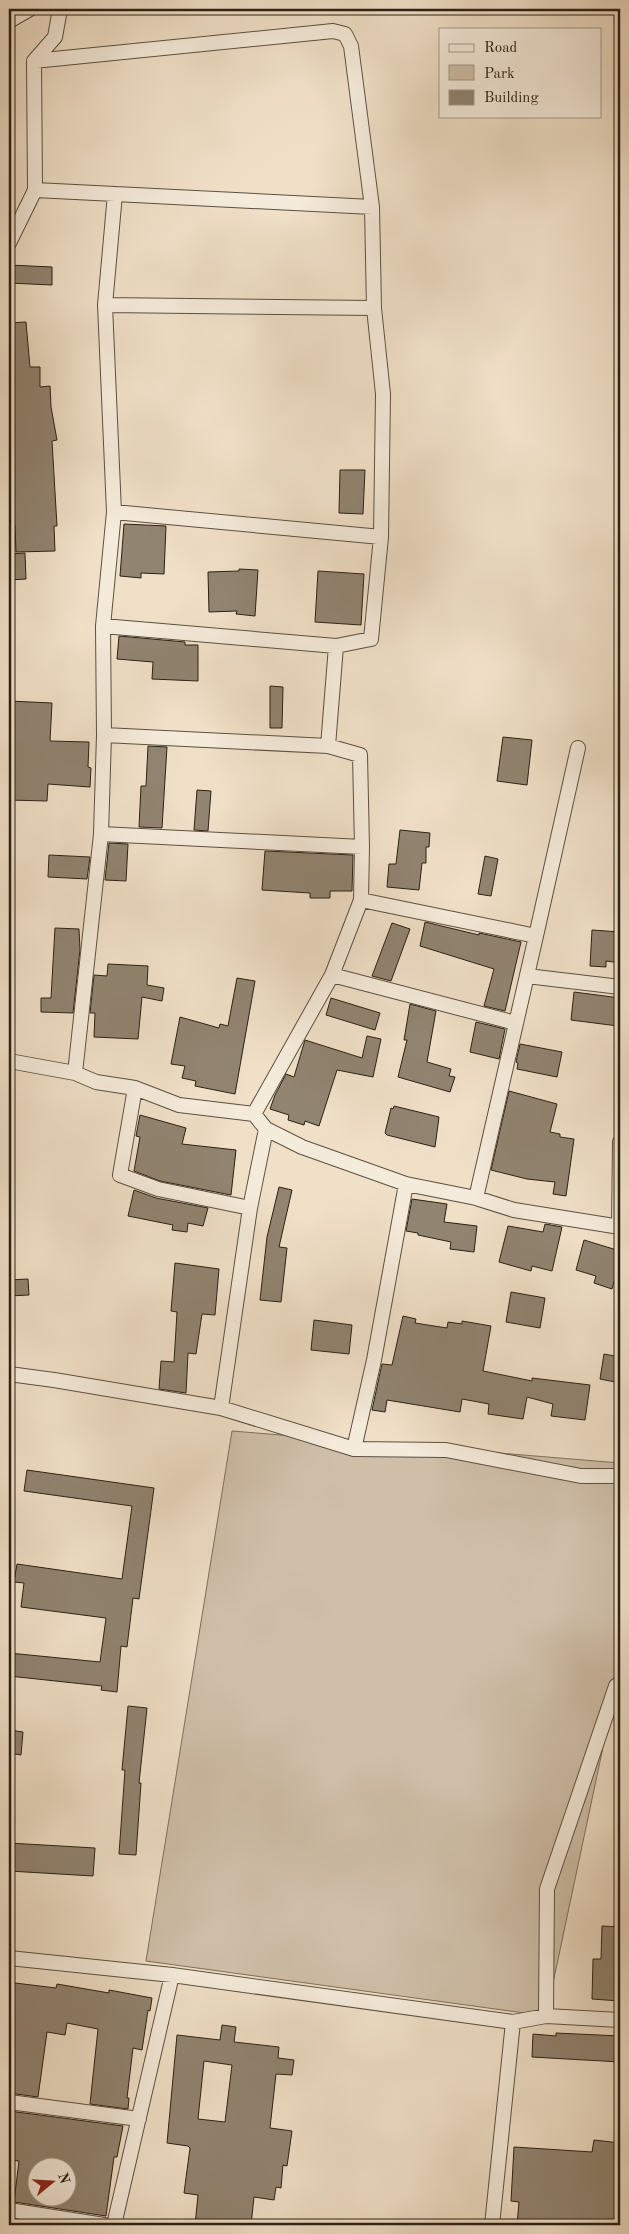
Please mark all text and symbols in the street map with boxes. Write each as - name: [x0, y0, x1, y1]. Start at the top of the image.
- legend: [439, 28, 602, 118]
- text: Road: [484, 41, 518, 56]
- text: Park: [484, 67, 515, 82]
- text: Building: [484, 91, 539, 106]
- north arrow: [28, 2156, 78, 2206]
- text: N: [55, 2171, 72, 2186]

